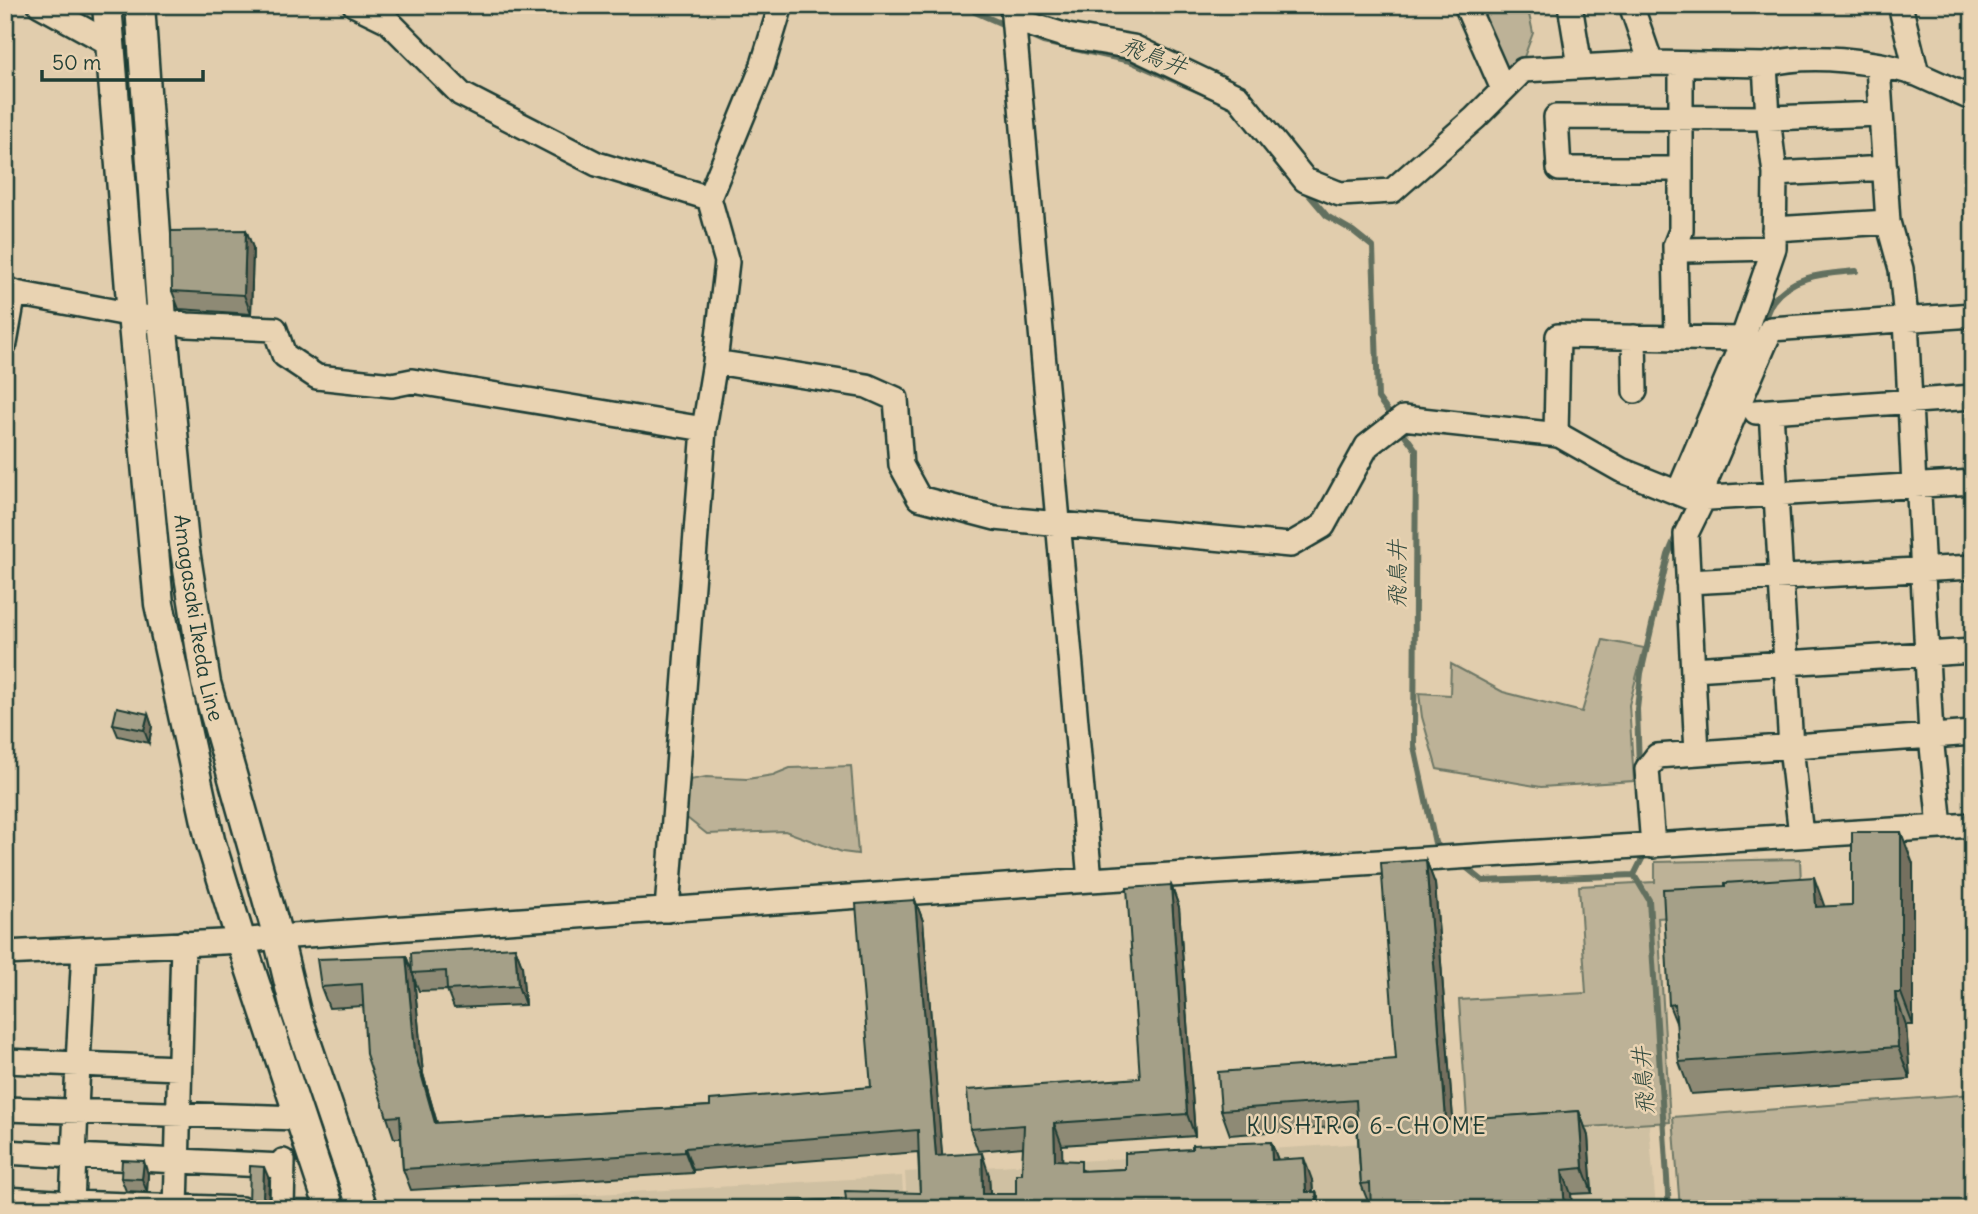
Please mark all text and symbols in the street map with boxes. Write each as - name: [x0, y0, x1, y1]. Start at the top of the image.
- water label: 飛鳥井: [1117, 30, 1193, 82]
- scale bar: [42, 38, 203, 82]
- text: 50 m: [52, 49, 101, 76]
- street label: Amagasaki Ikeda Line: [168, 513, 230, 724]
- water label: 飛鳥井: [1382, 539, 1411, 609]
- water label: 飛鳥井: [1626, 1045, 1659, 1116]
- district label: KUSHIRO 6-CHOME: [1246, 1111, 1488, 1140]

